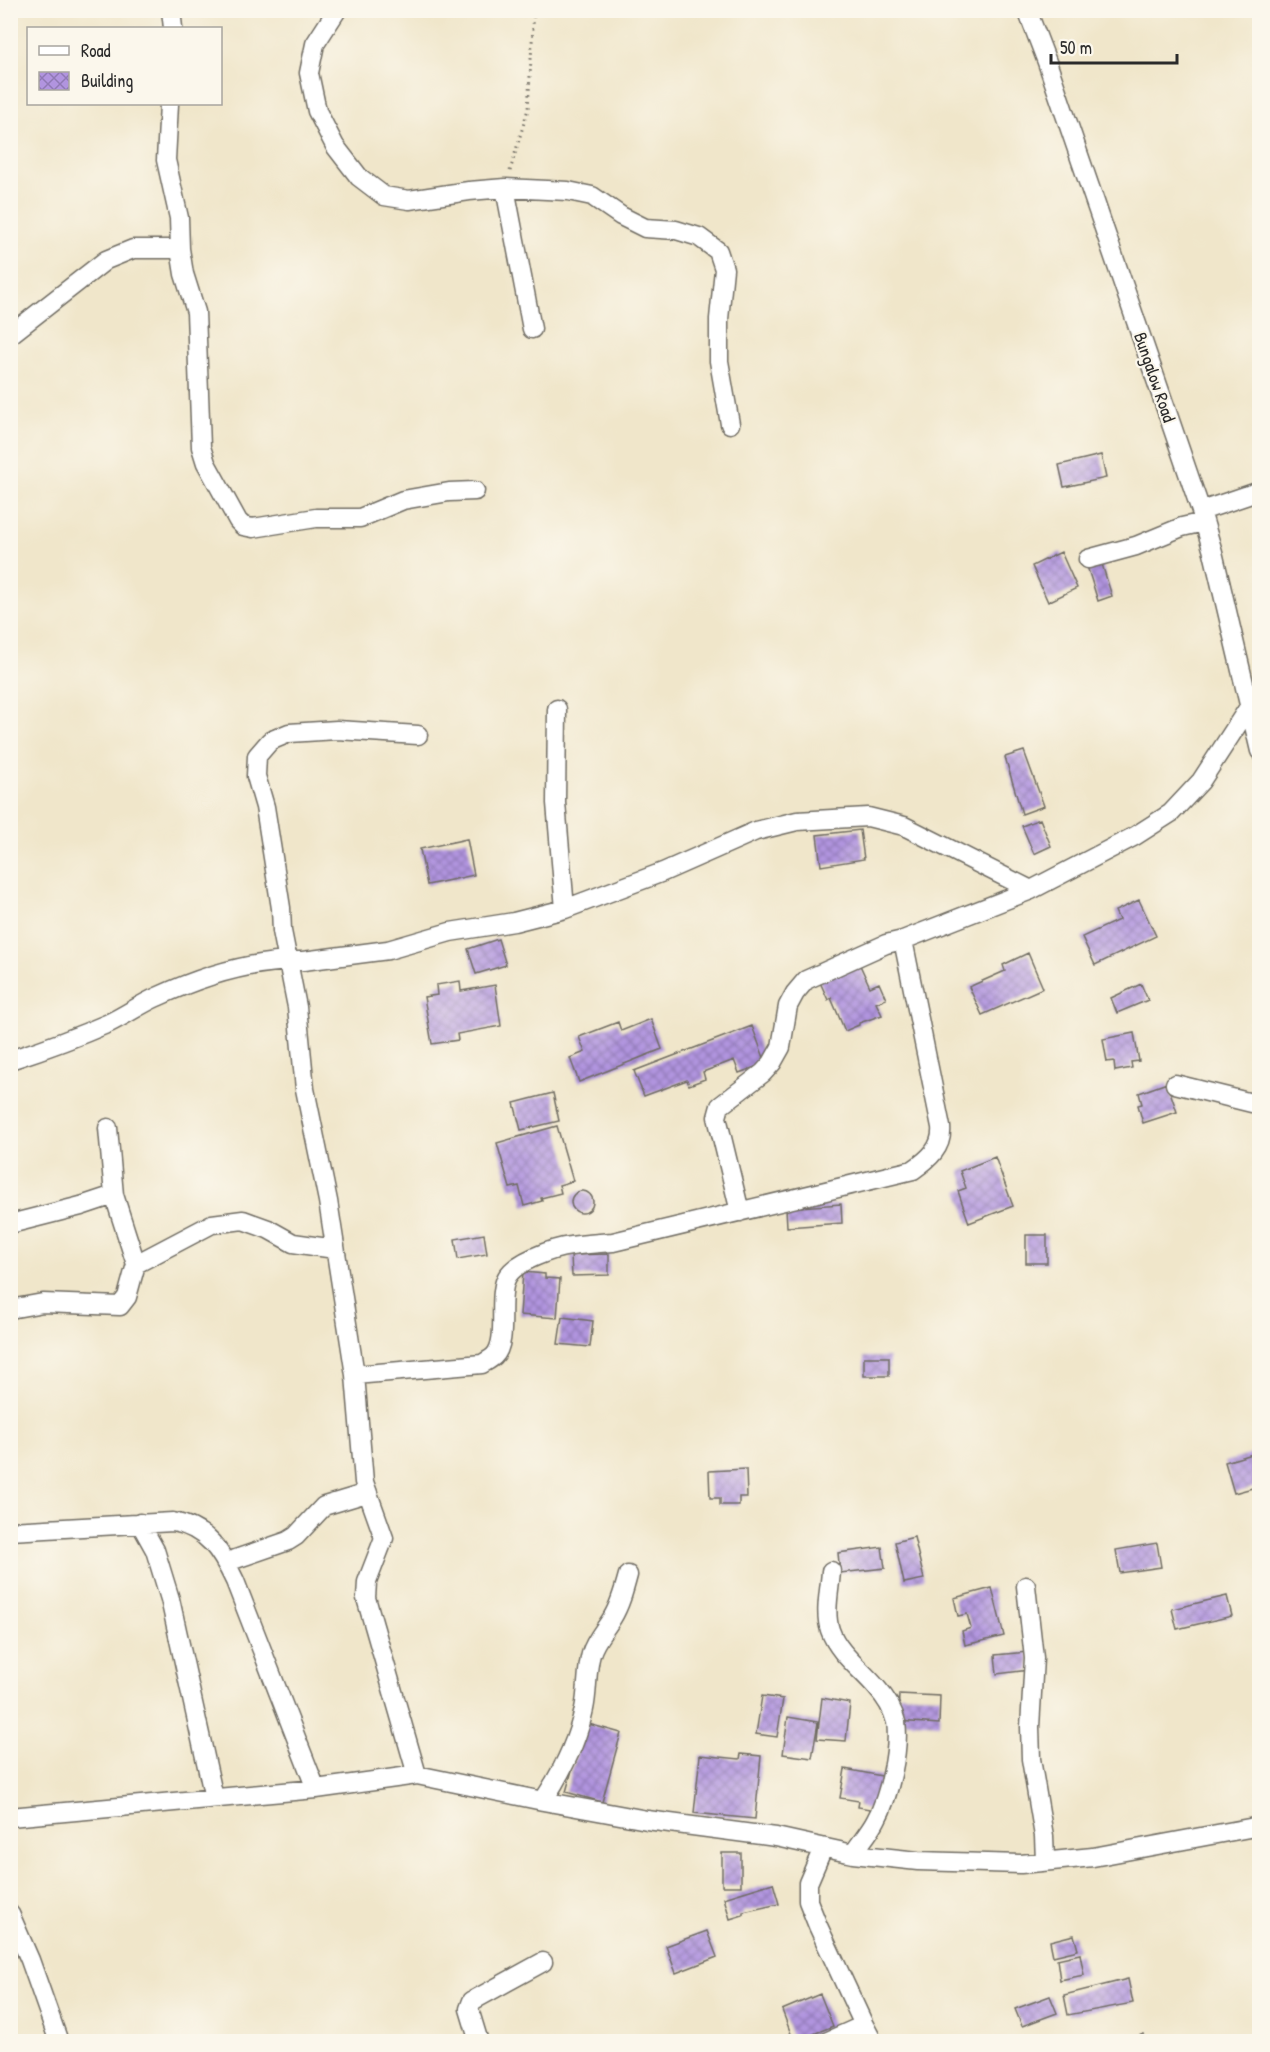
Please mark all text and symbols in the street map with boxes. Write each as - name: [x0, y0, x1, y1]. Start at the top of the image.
- legend: [27, 27, 222, 105]
- scale bar: [1051, 27, 1177, 65]
- text: 50 m: [1060, 35, 1092, 60]
- text: Road: [81, 38, 111, 63]
- text: Building: [81, 68, 133, 93]
- street label: Bungalow Road: [1128, 329, 1182, 425]

